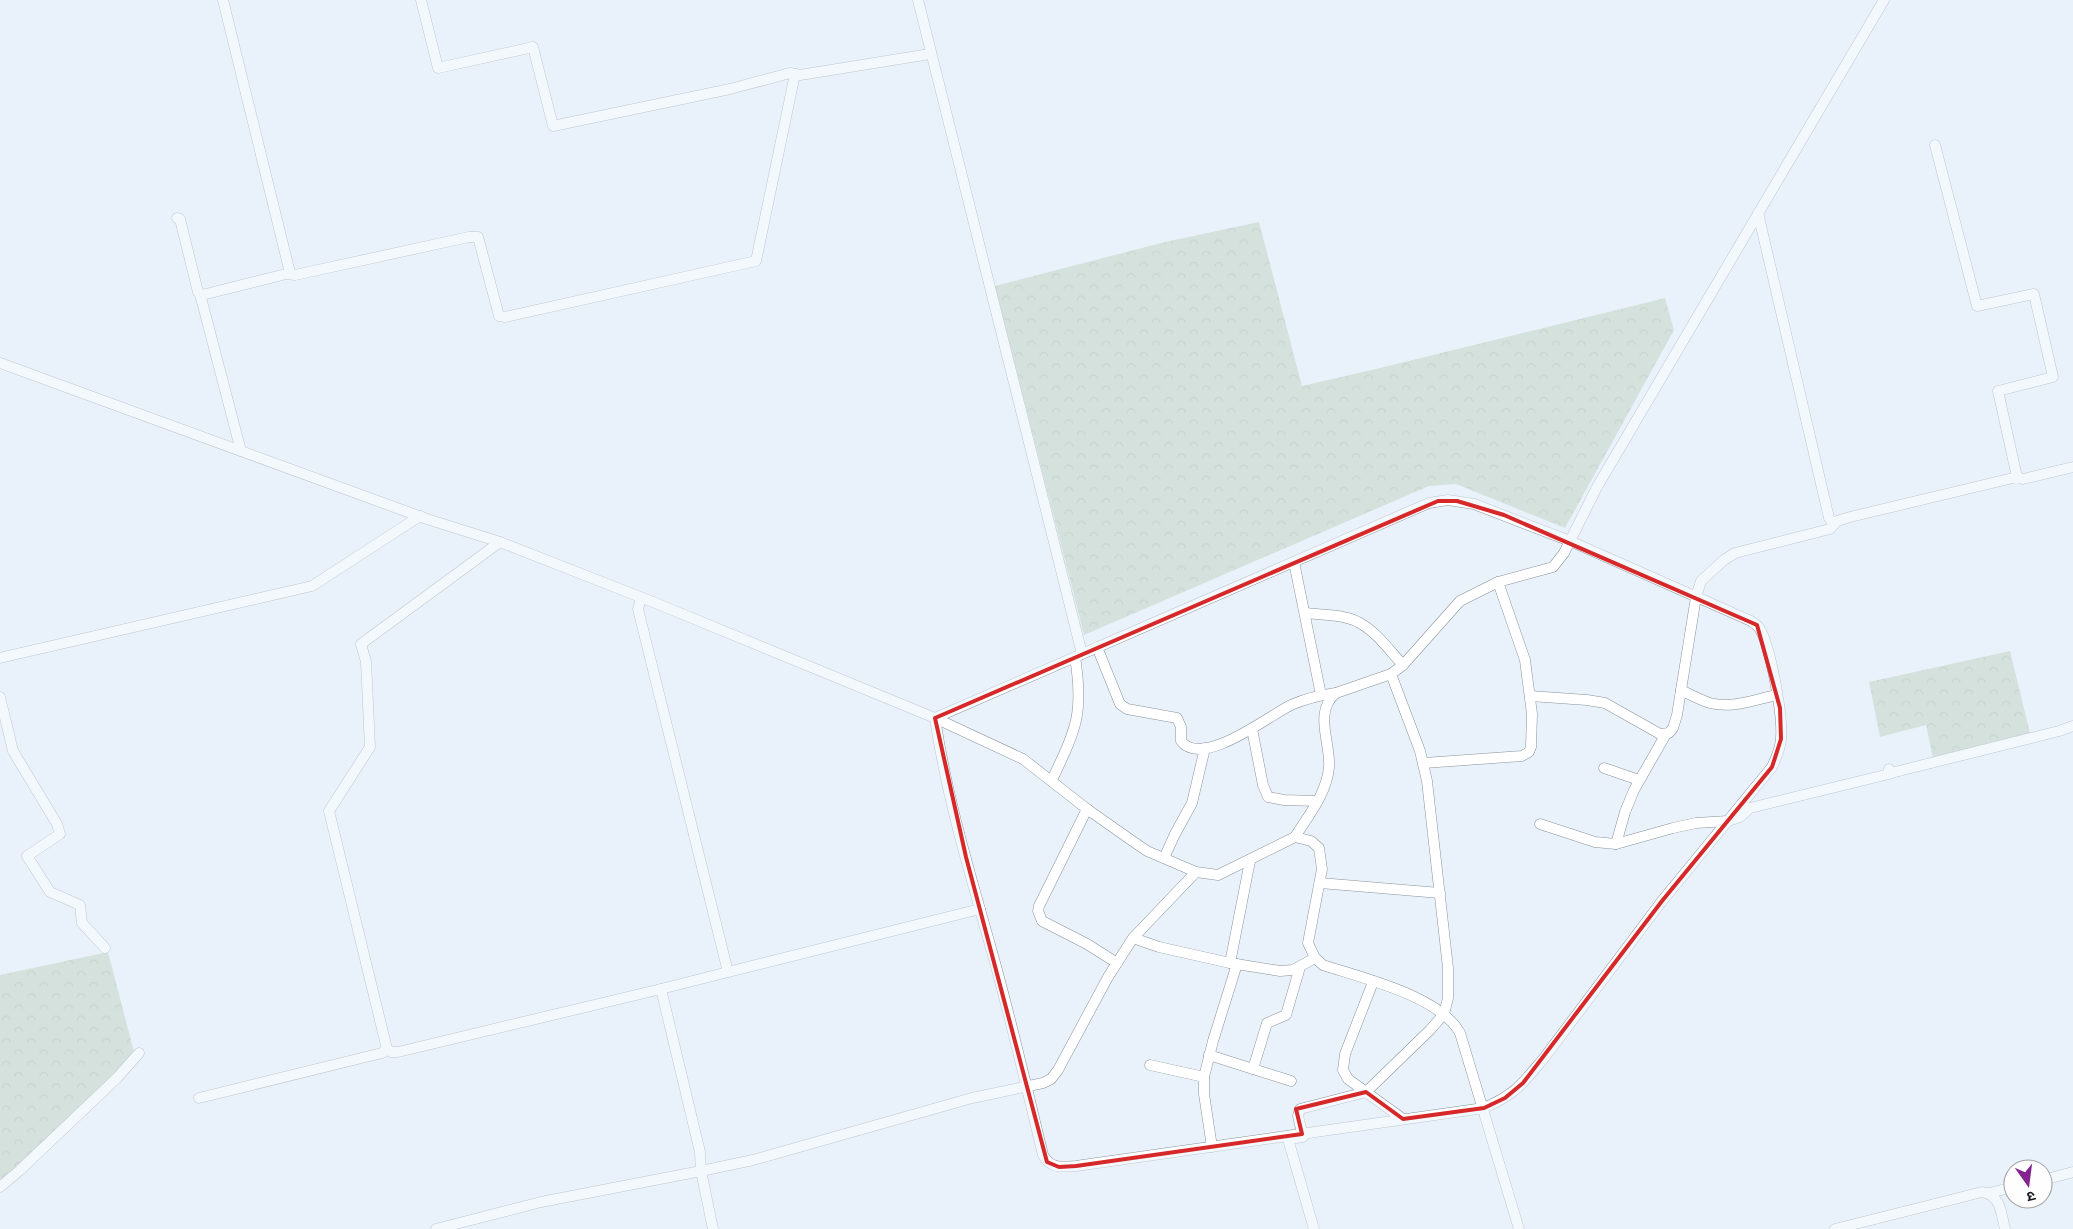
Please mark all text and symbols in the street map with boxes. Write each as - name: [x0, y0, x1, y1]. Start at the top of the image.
- north arrow: [2003, 1159, 2053, 1209]
- text: उ: [2024, 1187, 2038, 1208]

